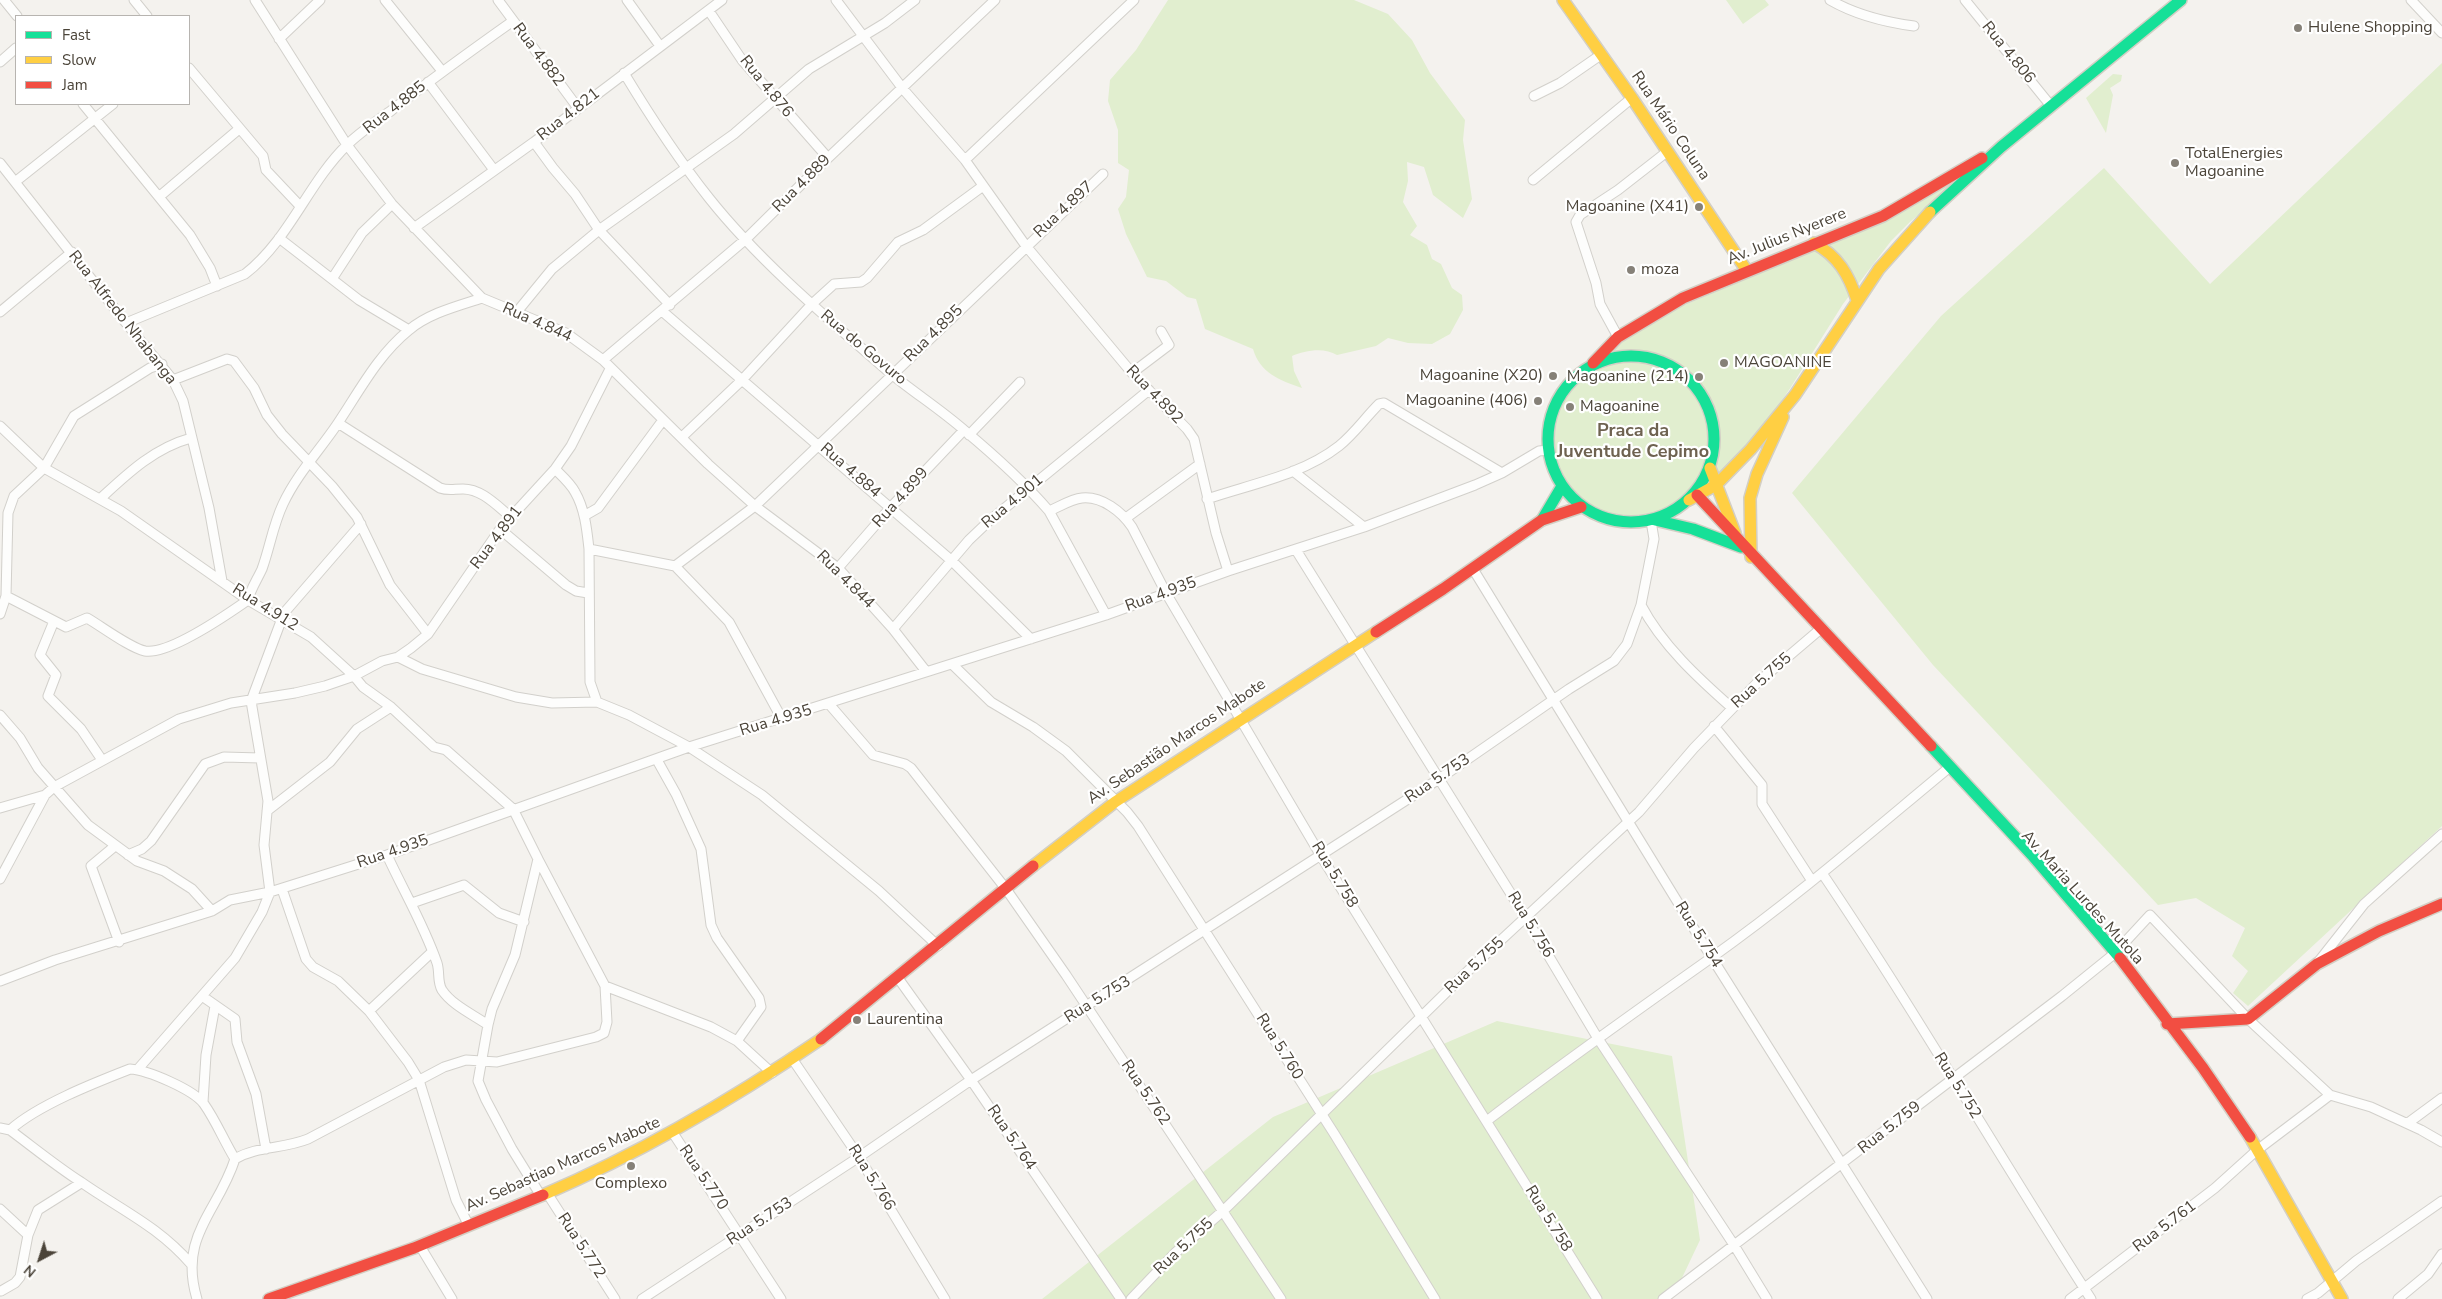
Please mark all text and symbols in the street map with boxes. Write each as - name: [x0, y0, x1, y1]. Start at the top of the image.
- legend: [15, 15, 190, 105]
- street label: Rua 4.806: [1977, 18, 2039, 88]
- place label: Hulene Shopping: [2308, 18, 2433, 38]
- street label: Rua 4.882: [508, 20, 568, 90]
- marker: Hulene Shopping: [2292, 22, 2304, 34]
- text: Fast: [62, 25, 90, 45]
- text: Slow: [62, 50, 96, 70]
- street label: Rua 4.876: [735, 52, 797, 122]
- street label: Rua Mário Coluna: [1626, 68, 1714, 184]
- text: Jam: [62, 75, 88, 95]
- street label: Rua 4.885: [360, 78, 430, 138]
- street label: Rua 4.821: [534, 85, 604, 145]
- place label: TotalEnergies Magoanine: [2185, 144, 2283, 182]
- street label: Rua 4.889: [769, 151, 835, 217]
- marker: TotalEnergies Magoanine: [2169, 157, 2181, 169]
- street label: Rua 4.897: [1030, 178, 1098, 242]
- place label: Magoanine (X41): [1566, 197, 1689, 217]
- marker: Magoanine (X41): [1693, 201, 1705, 213]
- street label: Av. Julius Nyerere: [1725, 204, 1849, 270]
- street label: Rua Alfredo Nhabanga: [64, 247, 180, 389]
- place label: moza: [1641, 260, 1679, 280]
- marker: moza: [1625, 264, 1637, 276]
- street label: Rua 4.844: [499, 299, 575, 347]
- street label: Rua 4.895: [901, 301, 967, 367]
- street label: Rua do Govuro: [816, 306, 910, 390]
- place label: MAGOANINE: [1734, 353, 1832, 373]
- marker: MAGOANINE: [1718, 357, 1730, 369]
- street label: Rua 4.892: [1121, 362, 1187, 428]
- place label: Magoanine (X20): [1420, 366, 1543, 386]
- place label: Magoanine (214): [1567, 367, 1689, 387]
- marker: Magoanine (X20): [1547, 370, 1559, 382]
- marker: Magoanine (214): [1693, 371, 1705, 383]
- place label: Magoanine (406): [1406, 391, 1528, 411]
- marker: Magoanine (406): [1532, 395, 1544, 407]
- place label: Magoanine: [1580, 397, 1659, 417]
- marker: Magoanine: [1564, 401, 1576, 413]
- district label: Praca da Juventude Cepimo: [1557, 421, 1709, 464]
- street label: Rua 4.884: [816, 439, 884, 503]
- street label: Rua 4.899: [869, 464, 933, 532]
- street label: Rua 4.901: [978, 471, 1048, 533]
- street label: Rua 4.891: [467, 503, 527, 573]
- street label: Rua 4.844: [812, 547, 878, 613]
- street label: Rua 4.935: [1123, 573, 1199, 617]
- street label: Rua 4.912: [228, 580, 302, 636]
- street label: Rua 5.755: [1728, 649, 1796, 713]
- street label: Av. Sebastião Marcos Mabote: [1084, 675, 1270, 809]
- street label: Rua 4.935: [738, 701, 814, 741]
- street label: Rua 5.753: [1402, 750, 1474, 808]
- street label: Av. Maria Lurdes Mutola: [2017, 827, 2147, 969]
- street label: Rua 4.935: [355, 831, 431, 873]
- street label: Rua 5.758: [1307, 838, 1361, 912]
- street label: Rua 5.756: [1503, 888, 1557, 962]
- street label: Rua 5.754: [1670, 898, 1726, 972]
- street label: Rua 5.755: [1441, 934, 1509, 998]
- street label: Rua 5.753: [1061, 972, 1135, 1028]
- place label: Laurentina: [867, 1010, 943, 1030]
- street label: Rua 5.760: [1251, 1010, 1307, 1084]
- marker: Laurentina: [851, 1014, 863, 1026]
- street label: Rua 5.752: [1929, 1049, 1985, 1123]
- street label: Rua 5.762: [1116, 1057, 1174, 1129]
- street label: Rua 5.759: [1855, 1098, 1925, 1158]
- street label: Rua 5.764: [982, 1102, 1040, 1174]
- street label: Av. Sebastiao Marcos Mabote: [463, 1113, 663, 1217]
- street label: Rua 5.766: [843, 1141, 899, 1215]
- street label: Rua 5.770: [674, 1142, 732, 1214]
- marker: Complexo: [625, 1160, 637, 1172]
- place label: Complexo: [595, 1174, 667, 1194]
- street label: Rua 5.758: [1520, 1182, 1576, 1256]
- street label: Rua 5.753: [724, 1194, 796, 1250]
- street label: Rua 5.761: [2130, 1197, 2200, 1257]
- street label: Rua 5.772: [553, 1210, 609, 1282]
- street label: Rua 5.755: [1150, 1215, 1218, 1279]
- north arrow: [15, 1234, 65, 1284]
- text: N: [20, 1260, 40, 1282]

